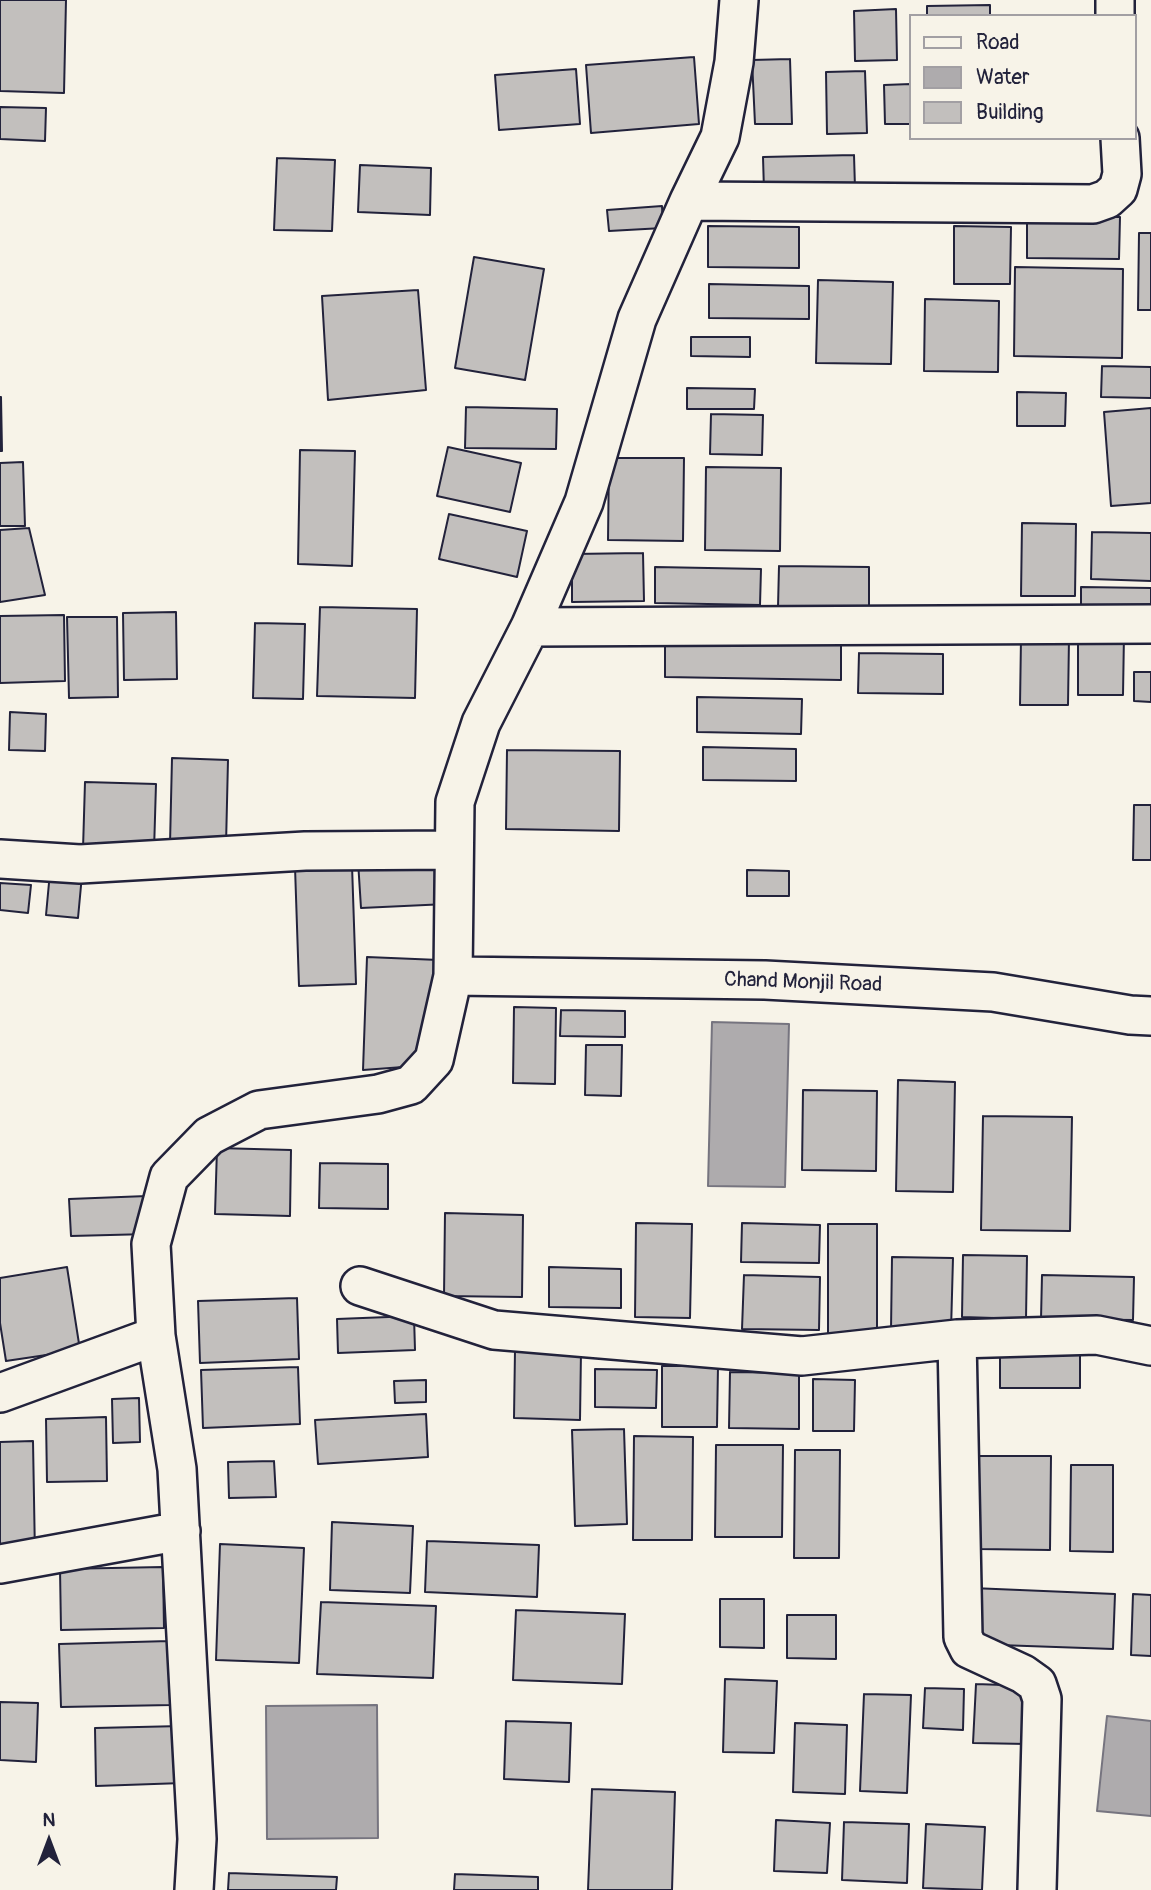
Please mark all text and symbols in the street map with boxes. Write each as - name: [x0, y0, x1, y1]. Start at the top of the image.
- legend: [909, 14, 1137, 140]
- text: Road: [976, 29, 1020, 56]
- text: Water: [976, 64, 1029, 91]
- text: Building: [976, 99, 1043, 126]
- street label: Chand Monjil Road: [723, 968, 883, 998]
- north arrow: [14, 1806, 84, 1876]
- text: N: [43, 1808, 55, 1832]

